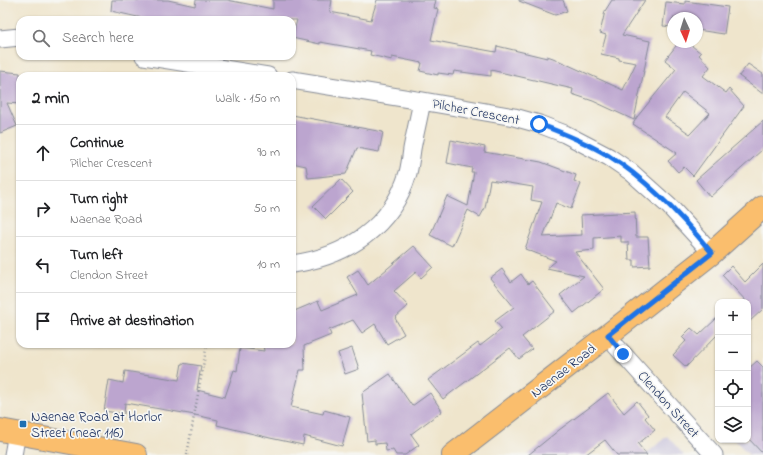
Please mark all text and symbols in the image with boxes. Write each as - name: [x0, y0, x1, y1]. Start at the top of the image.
- north arrow: [667, 12, 703, 48]
- search box: [16, 16, 296, 60]
- icon: search: [30, 27, 52, 49]
- text: Search here: [62, 27, 134, 49]
- text: 2 min: [32, 86, 69, 111]
- text: Walk · 150 m: [215, 89, 280, 108]
- street label: Pilcher Crescent: [430, 94, 522, 131]
- route start: [530, 115, 548, 133]
- text: Continue: [70, 132, 124, 154]
- icon: ahead: [32, 142, 54, 164]
- text: 90 m: [257, 143, 280, 162]
- text: Pilcher Crescent: [70, 154, 152, 173]
- text: Turn right: [70, 188, 128, 210]
- icon: right: [32, 198, 54, 220]
- text: 50 m: [254, 199, 280, 218]
- text: Naenae Road: [70, 210, 142, 229]
- text: Turn left: [70, 244, 123, 266]
- icon: left: [32, 254, 54, 276]
- text: 10 m: [257, 255, 280, 274]
- text: Clendon Street: [70, 266, 148, 285]
- map controls: [715, 299, 751, 443]
- button: +: [715, 299, 751, 335]
- icon: arrive: [32, 310, 54, 332]
- text: Arrive at destination: [70, 310, 194, 332]
- button: −: [715, 335, 751, 371]
- street label: Naenae Road: [527, 339, 601, 403]
- route end: [614, 345, 632, 363]
- street label: Clendon Street: [632, 367, 704, 443]
- button: locate: [715, 371, 751, 407]
- place label: Naenae Road at Horlor Street (near 116): [31, 407, 163, 444]
- button: layers: [715, 407, 751, 443]
- marker: Naenae Road at Horlor Street (near 116): [18, 419, 28, 429]

